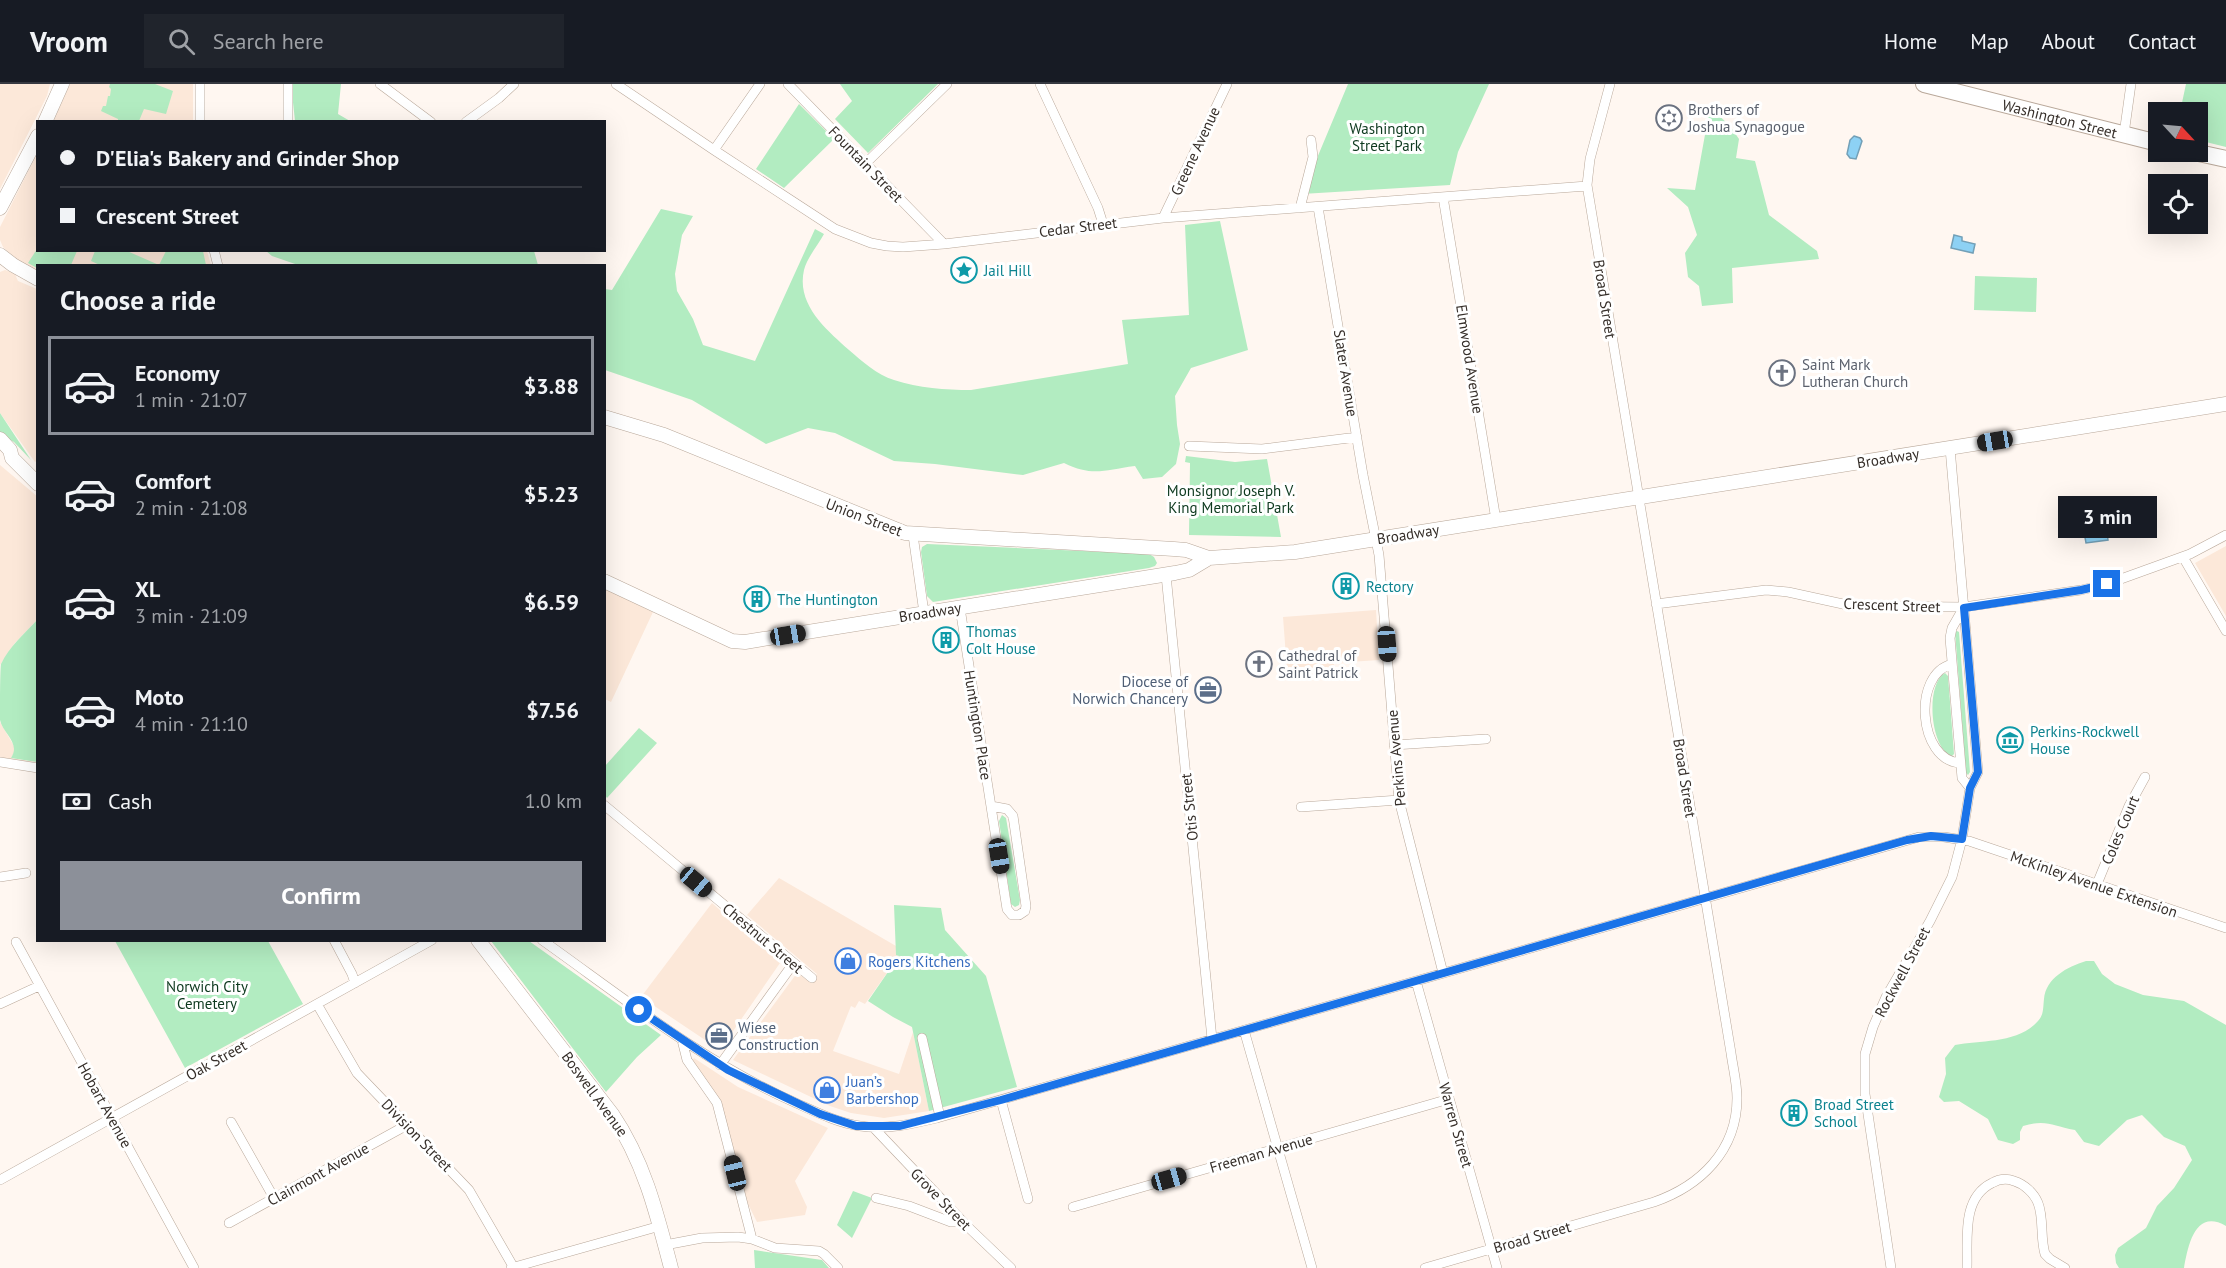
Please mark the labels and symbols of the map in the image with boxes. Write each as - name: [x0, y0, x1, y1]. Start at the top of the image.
- street label: Washington Street: [2000, 95, 2119, 142]
- place label: Brothers of Joshua Synagogue: [1687, 100, 1805, 136]
- north arrow: [2148, 102, 2208, 162]
- synagogue icon: Brothers of Joshua Synagogue: [1654, 103, 1684, 133]
- street label: Greene Avenue: [1166, 104, 1224, 198]
- park label: Washington Street Park: [1349, 119, 1425, 155]
- street label: Fountain Street: [825, 122, 907, 206]
- street label: Cedar Street: [1038, 213, 1118, 241]
- place icon: Jail Hill: [949, 255, 979, 285]
- street label: Broad Street: [1589, 258, 1621, 340]
- place label: Jail Hill: [983, 261, 1032, 280]
- street label: Elmwood Avenue: [1452, 303, 1488, 415]
- street label: Slater Avenue: [1330, 328, 1362, 418]
- place label: Saint Mark Lutheran Church: [1802, 355, 1908, 391]
- church icon: Saint Mark Lutheran Church: [1767, 358, 1797, 388]
- car: [1976, 429, 2014, 453]
- street label: Broadway: [1855, 444, 1921, 472]
- park label: Monsignor Joseph V. King Memorial Park: [1167, 481, 1295, 517]
- street label: Union Street: [823, 494, 905, 540]
- callout: 3 min: [2058, 497, 2156, 539]
- street label: Broadway: [1375, 520, 1441, 548]
- route end: [2093, 570, 2120, 597]
- building icon: Rectory: [1331, 571, 1361, 601]
- place label: Rectory: [1366, 577, 1413, 596]
- building icon: The Huntington: [742, 584, 772, 614]
- place label: The Huntington: [777, 590, 878, 609]
- street label: Crescent Street: [1843, 594, 1941, 616]
- street label: Broadway: [897, 598, 963, 626]
- place label: Thomas Colt House: [966, 622, 1036, 658]
- car: [769, 623, 807, 647]
- building icon: Thomas Colt House: [931, 625, 961, 655]
- car: [1377, 625, 1397, 663]
- place label: Cathedral of Saint Patrick: [1278, 646, 1359, 682]
- church icon: Cathedral of Saint Patrick: [1244, 649, 1274, 679]
- street label: Huntington Place: [960, 669, 996, 781]
- place label: Diocese of Norwich Chancery: [1072, 672, 1189, 708]
- office icon: Diocese of Norwich Chancery: [1193, 675, 1223, 705]
- street label: Perkins Avenue: [1382, 709, 1410, 807]
- place label: Perkins-Rockwell House: [2030, 722, 2140, 758]
- museum icon: Perkins-Rockwell House: [1995, 725, 2025, 755]
- street label: Broad Street: [1669, 737, 1701, 819]
- street label: Otis Street: [1176, 772, 1202, 842]
- street label: Coles Court: [2097, 793, 2143, 867]
- car: [987, 837, 1011, 875]
- street label: McKinley Avenue Extension: [2008, 846, 2180, 922]
- car: [676, 864, 716, 900]
- street label: Chestnut Street: [719, 899, 807, 977]
- street label: Rockwell Street: [1870, 923, 1934, 1021]
- shop icon: Rogers Kitchens: [833, 946, 863, 976]
- place label: Rogers Kitchens: [868, 952, 971, 971]
- park label: Norwich City Cemetery: [166, 977, 248, 1013]
- route start: [625, 996, 652, 1023]
- place label: Wiese Construction: [738, 1018, 819, 1054]
- office icon: Wiese Construction: [704, 1021, 734, 1051]
- street label: Oak Street: [182, 1036, 250, 1084]
- street label: Boswell Avenue: [558, 1048, 632, 1140]
- street label: Hobart Avenue: [74, 1059, 136, 1151]
- place label: Juan’s Barbershop: [845, 1072, 919, 1108]
- shop icon: Juan’s Barbershop: [812, 1075, 842, 1105]
- street label: Warren Street: [1435, 1080, 1477, 1170]
- street label: Division Street: [378, 1095, 456, 1175]
- place label: Broad Street School: [1814, 1095, 1894, 1131]
- building icon: Broad Street School: [1779, 1098, 1809, 1128]
- street label: Freeman Avenue: [1207, 1129, 1315, 1177]
- street label: Clairmont Avenue: [264, 1138, 372, 1210]
- car: [722, 1153, 748, 1193]
- street label: Grove Street: [907, 1164, 975, 1234]
- car: [1149, 1165, 1189, 1193]
- street label: Broad Street: [1491, 1217, 1573, 1257]

